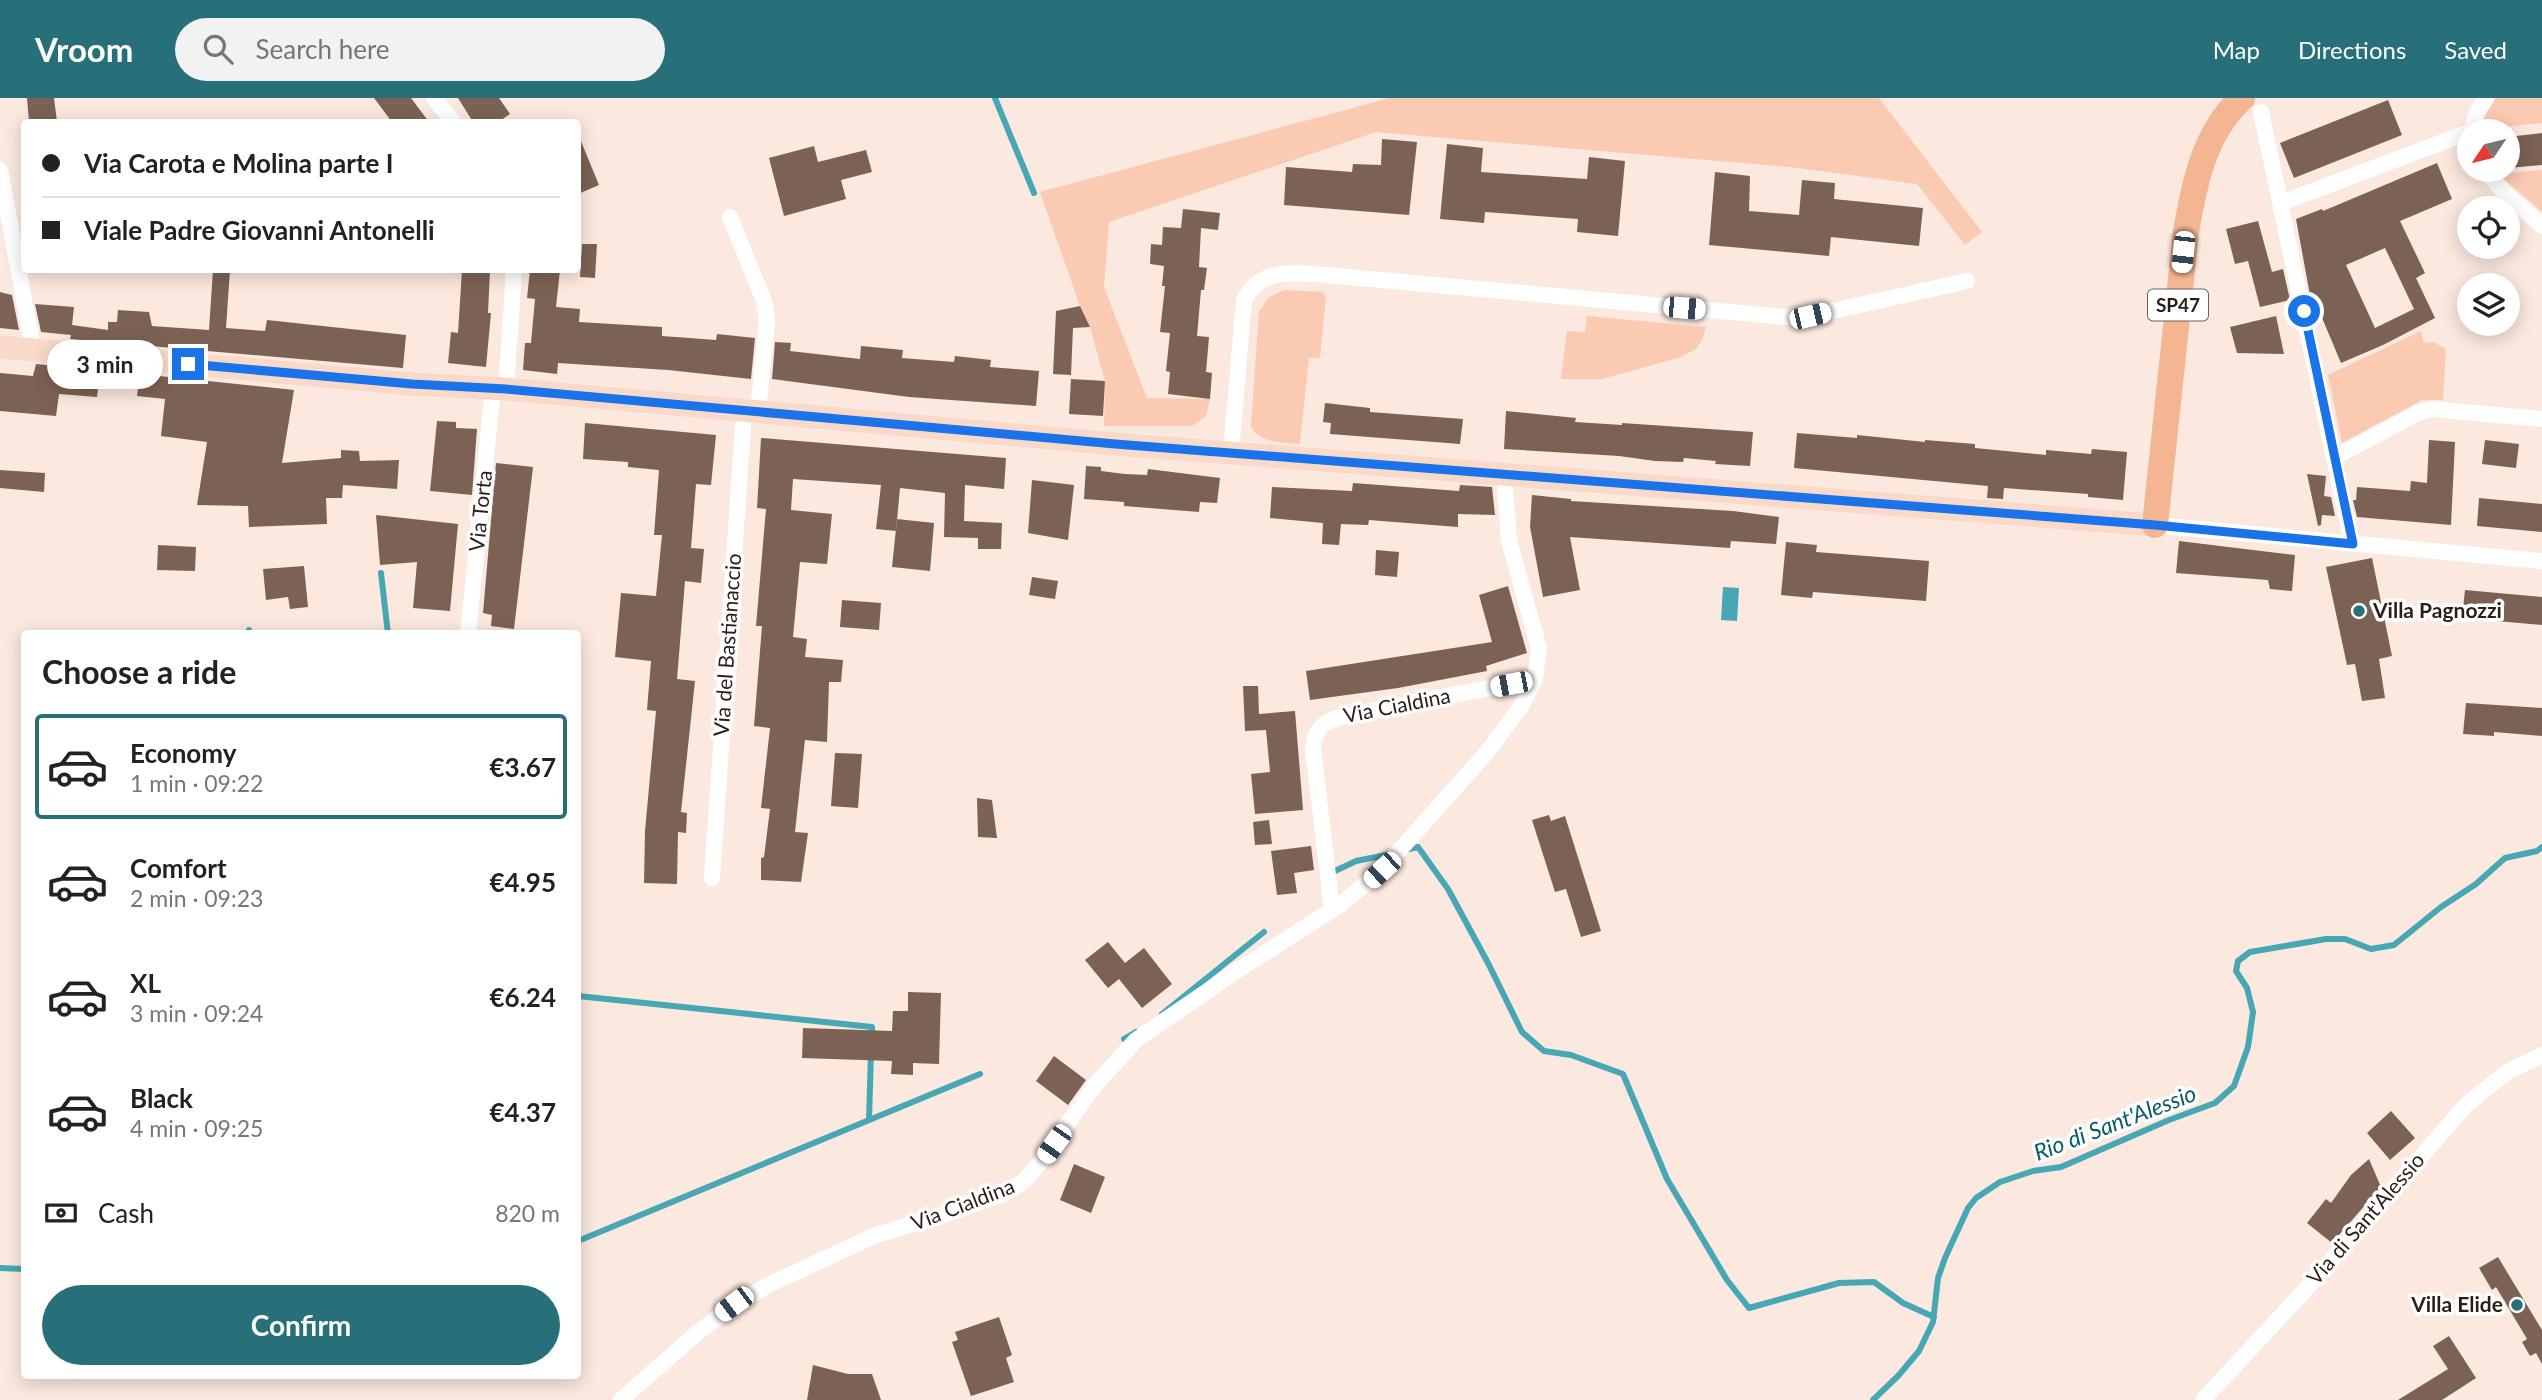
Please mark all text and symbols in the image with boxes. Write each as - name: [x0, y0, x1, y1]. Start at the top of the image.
- search box: [175, 18, 665, 81]
- text: Vroom: [35, 29, 133, 69]
- icon: search: [199, 30, 237, 68]
- text: Search here: [255, 33, 390, 65]
- text: Map: [2213, 35, 2260, 64]
- text: Directions: [2298, 35, 2406, 64]
- text: Saved: [2444, 35, 2507, 64]
- north arrow: [2457, 119, 2520, 182]
- map controls: [2457, 119, 2520, 336]
- text: Via Carota e Molina parte I: [84, 147, 393, 179]
- button: locate: [2457, 196, 2520, 259]
- text: Viale Padre Giovanni Antonelli: [84, 214, 435, 246]
- car: [2171, 230, 2196, 274]
- button: layers: [2457, 273, 2520, 336]
- road number: SP47: [2148, 290, 2208, 321]
- route start: [2288, 295, 2320, 327]
- car: [1663, 296, 1706, 320]
- car: [1788, 301, 1833, 331]
- callout: 3 min: [48, 340, 164, 388]
- route end: [172, 348, 204, 380]
- text: 3 min: [76, 350, 134, 378]
- street label: Via Torta: [463, 469, 496, 553]
- street label: Via del Bastianaccio: [708, 552, 745, 737]
- place label: Villa Pagnozzi: [2372, 597, 2502, 622]
- marker: Villa Pagnozzi: [2351, 603, 2367, 619]
- text: Choose a ride: [42, 652, 236, 691]
- car: [1489, 670, 1534, 698]
- street label: Via Cialdina: [1341, 682, 1452, 727]
- icon: car: [46, 735, 109, 798]
- text: Economy: [130, 737, 236, 769]
- text: €3.67: [490, 751, 556, 783]
- text: 1 min · 09:22: [130, 769, 263, 797]
- car: [1360, 848, 1405, 892]
- icon: car: [46, 850, 109, 913]
- text: Comfort: [130, 852, 227, 884]
- text: €4.95: [490, 866, 556, 898]
- text: 2 min · 09:23: [130, 884, 263, 912]
- icon: car: [46, 965, 109, 1028]
- text: XL: [130, 967, 161, 999]
- text: €6.24: [490, 981, 556, 1013]
- text: 3 min · 09:24: [130, 999, 263, 1027]
- water label: Rio di Sant'Alessio: [2029, 1078, 2200, 1166]
- icon: car: [46, 1080, 109, 1143]
- text: Black: [130, 1082, 193, 1114]
- text: €4.37: [490, 1096, 556, 1128]
- text: 4 min · 09:25: [130, 1114, 263, 1142]
- car: [1034, 1121, 1075, 1167]
- street label: Via di Sant'Alessio: [2301, 1147, 2429, 1289]
- street label: Via Cialdina: [907, 1172, 1018, 1235]
- icon: cash: [42, 1194, 80, 1232]
- text: Cash: [98, 1197, 154, 1229]
- text: 820 m: [495, 1199, 560, 1227]
- car: [711, 1283, 758, 1325]
- button: Confirm: [42, 1285, 560, 1365]
- place label: Villa Elide: [2410, 1291, 2503, 1316]
- marker: Villa Elide: [2509, 1297, 2525, 1313]

